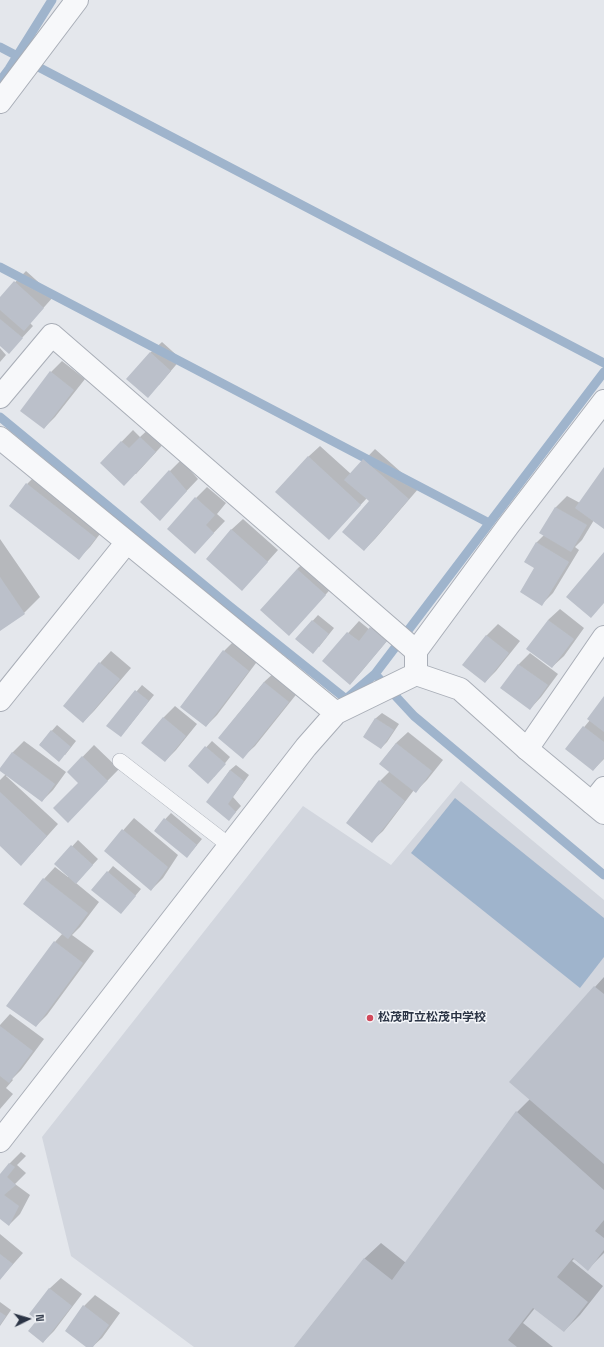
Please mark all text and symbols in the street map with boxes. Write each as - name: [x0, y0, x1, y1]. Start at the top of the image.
- place label: 松茂町立松茂中学校: [378, 1011, 486, 1025]
- marker: 松茂町立松茂中学校: [365, 1013, 375, 1023]
- north arrow: [8, 1299, 48, 1339]
- text: N: [33, 1314, 47, 1322]

